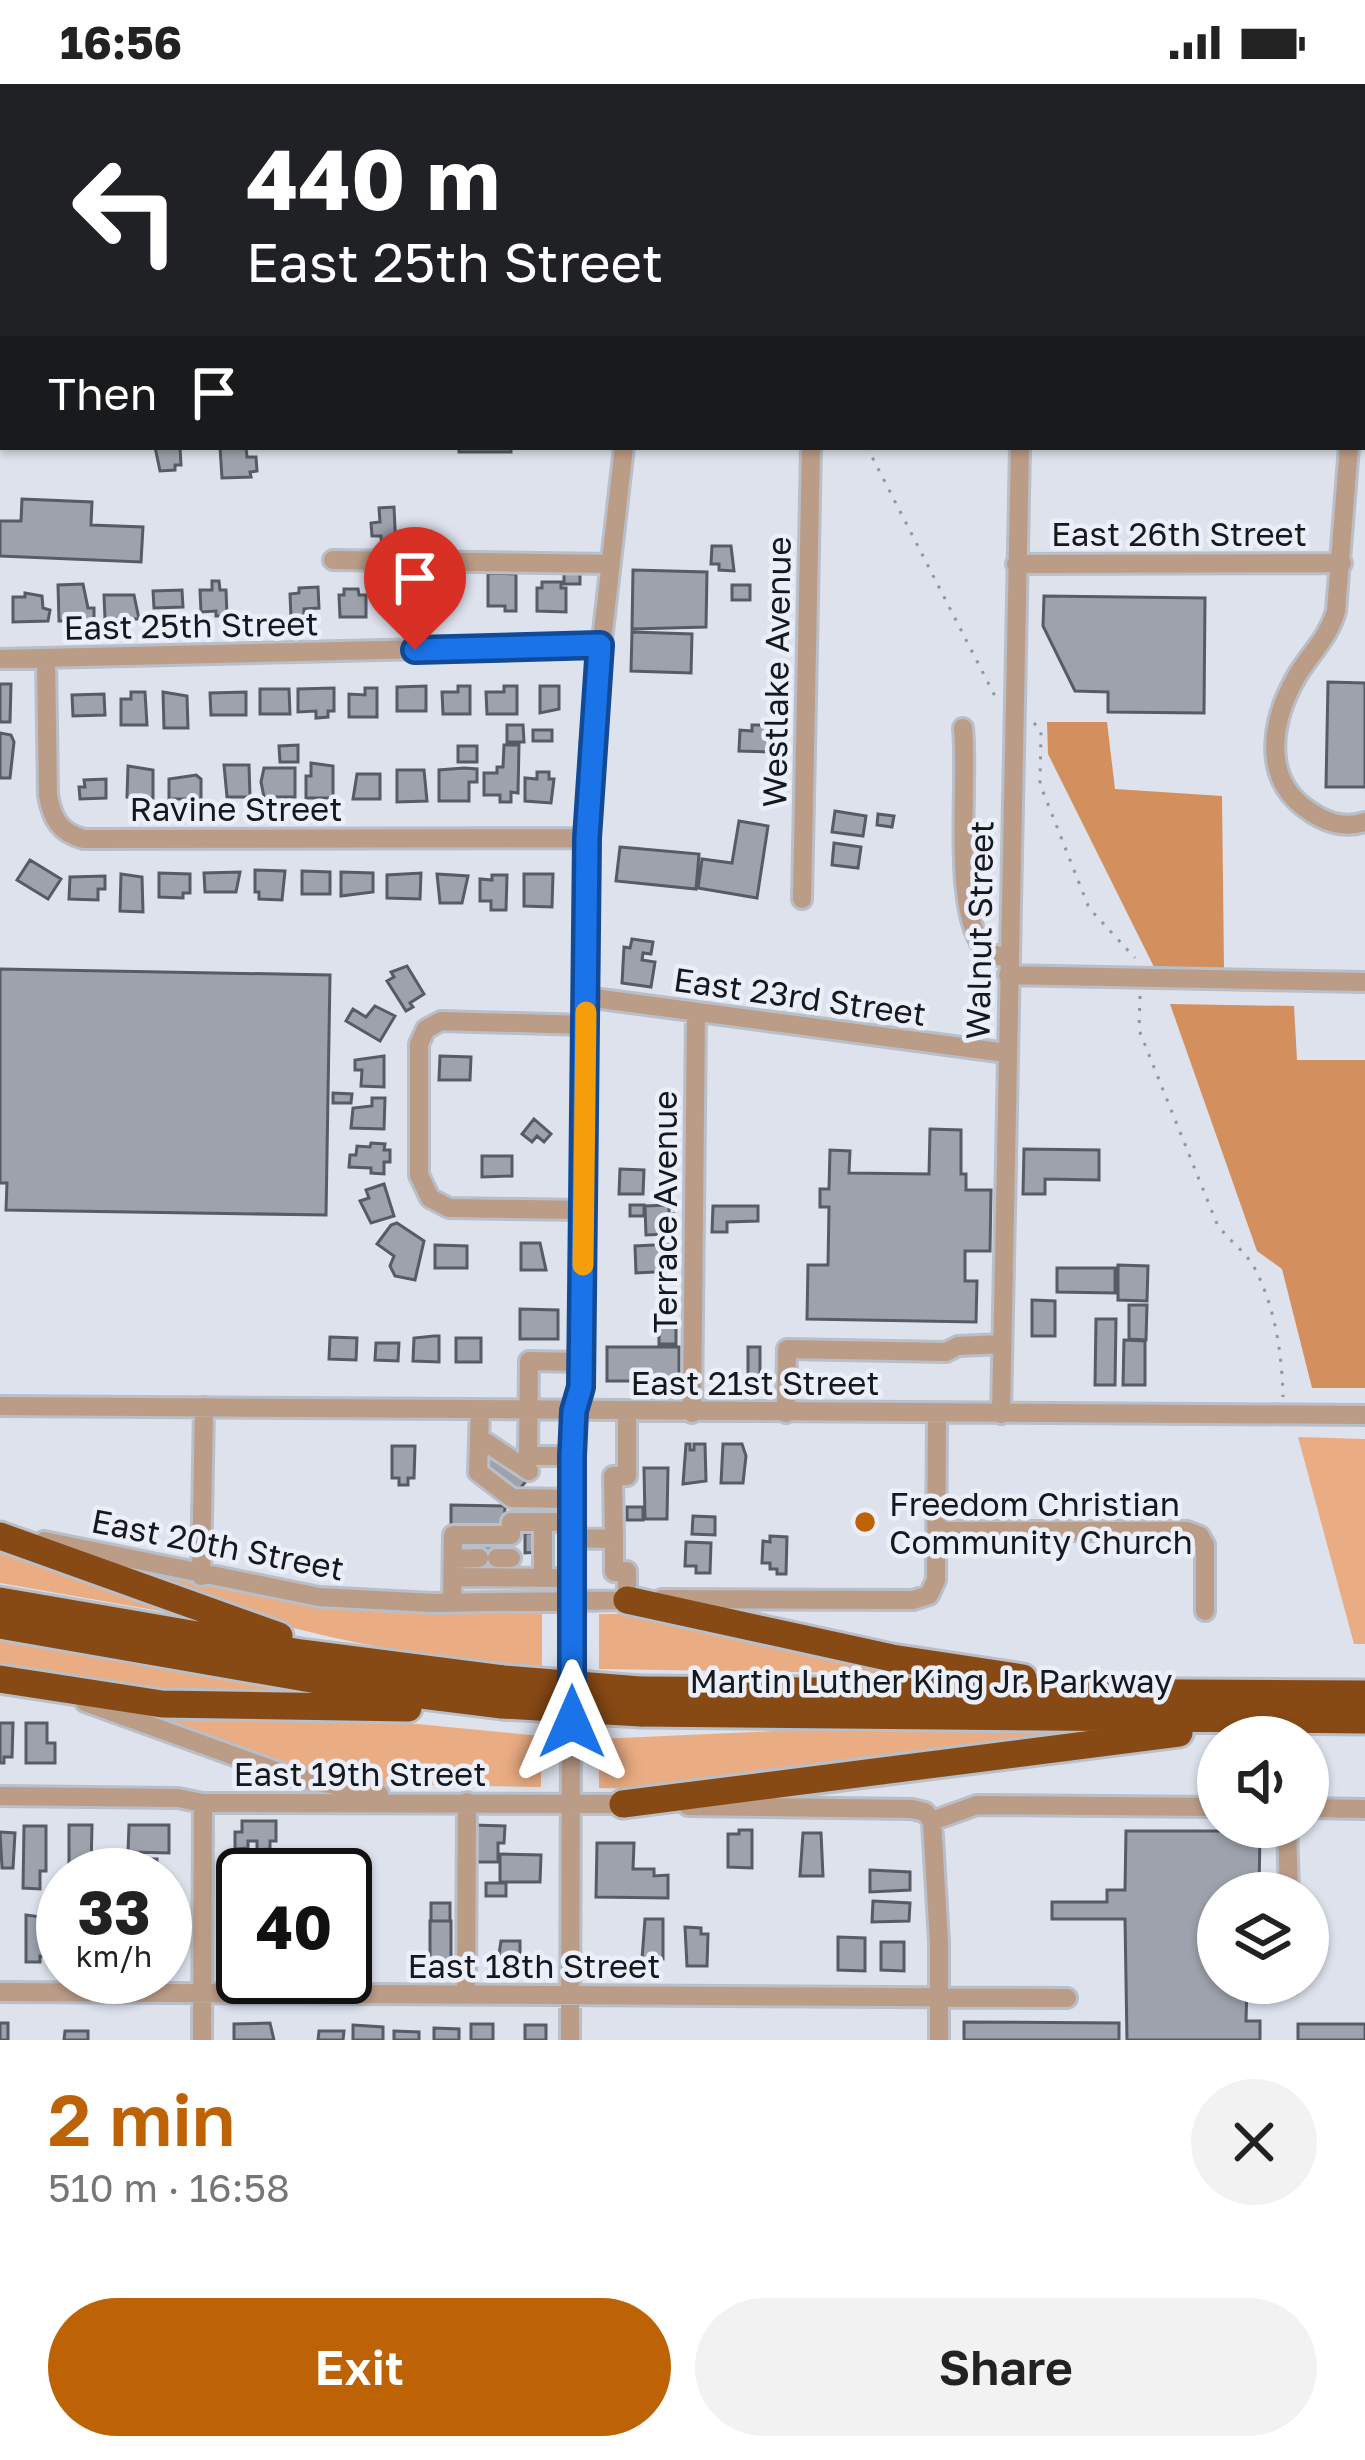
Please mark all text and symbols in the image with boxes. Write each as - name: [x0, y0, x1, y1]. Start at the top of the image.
- text: 16:56: [60, 15, 182, 69]
- text: 440 m: [246, 128, 500, 228]
- icon: left: [48, 132, 204, 288]
- text: East 25th Street: [246, 229, 663, 294]
- icon: arrive: [181, 360, 247, 426]
- text: Then: [48, 366, 157, 420]
- street label: East 26th Street: [1051, 514, 1307, 553]
- pin: [364, 527, 466, 650]
- street label: Westlake Avenue: [754, 536, 798, 808]
- icon: arrive: [382, 545, 448, 611]
- street label: East 25th Street: [63, 603, 319, 647]
- street label: Ravine Street: [130, 789, 342, 828]
- street label: Walnut Street: [958, 820, 1000, 1040]
- street label: East 23rd Street: [671, 959, 929, 1033]
- street label: Terrace Avenue: [645, 1091, 684, 1333]
- street label: East 21st Street: [630, 1363, 880, 1402]
- place label: Freedom Christian Community Church: [889, 1484, 1193, 1561]
- street label: East 20th Street: [88, 1500, 348, 1588]
- marker: Freedom Christian Community Church: [852, 1509, 878, 1535]
- position arrow: [509, 1659, 635, 1785]
- street label: Martin Luther King Jr. Parkway: [689, 1661, 1173, 1700]
- map controls: [1197, 1716, 1329, 2004]
- button: sound: [1197, 1716, 1329, 1848]
- street label: East 19th Street: [234, 1754, 486, 1793]
- speed limit sign: 40: [216, 1848, 372, 2004]
- button: layers: [1197, 1872, 1329, 2004]
- text: 33: [77, 1875, 151, 1947]
- text: km/h: [76, 1938, 152, 1974]
- street label: East 18th Street: [408, 1946, 660, 1985]
- text: 2 min: [48, 2075, 235, 2162]
- button: close: [1191, 2079, 1317, 2205]
- text: 510 m · 16:58: [48, 2164, 290, 2211]
- button: Exit: [48, 2298, 671, 2436]
- button: Share: [695, 2298, 1317, 2436]

